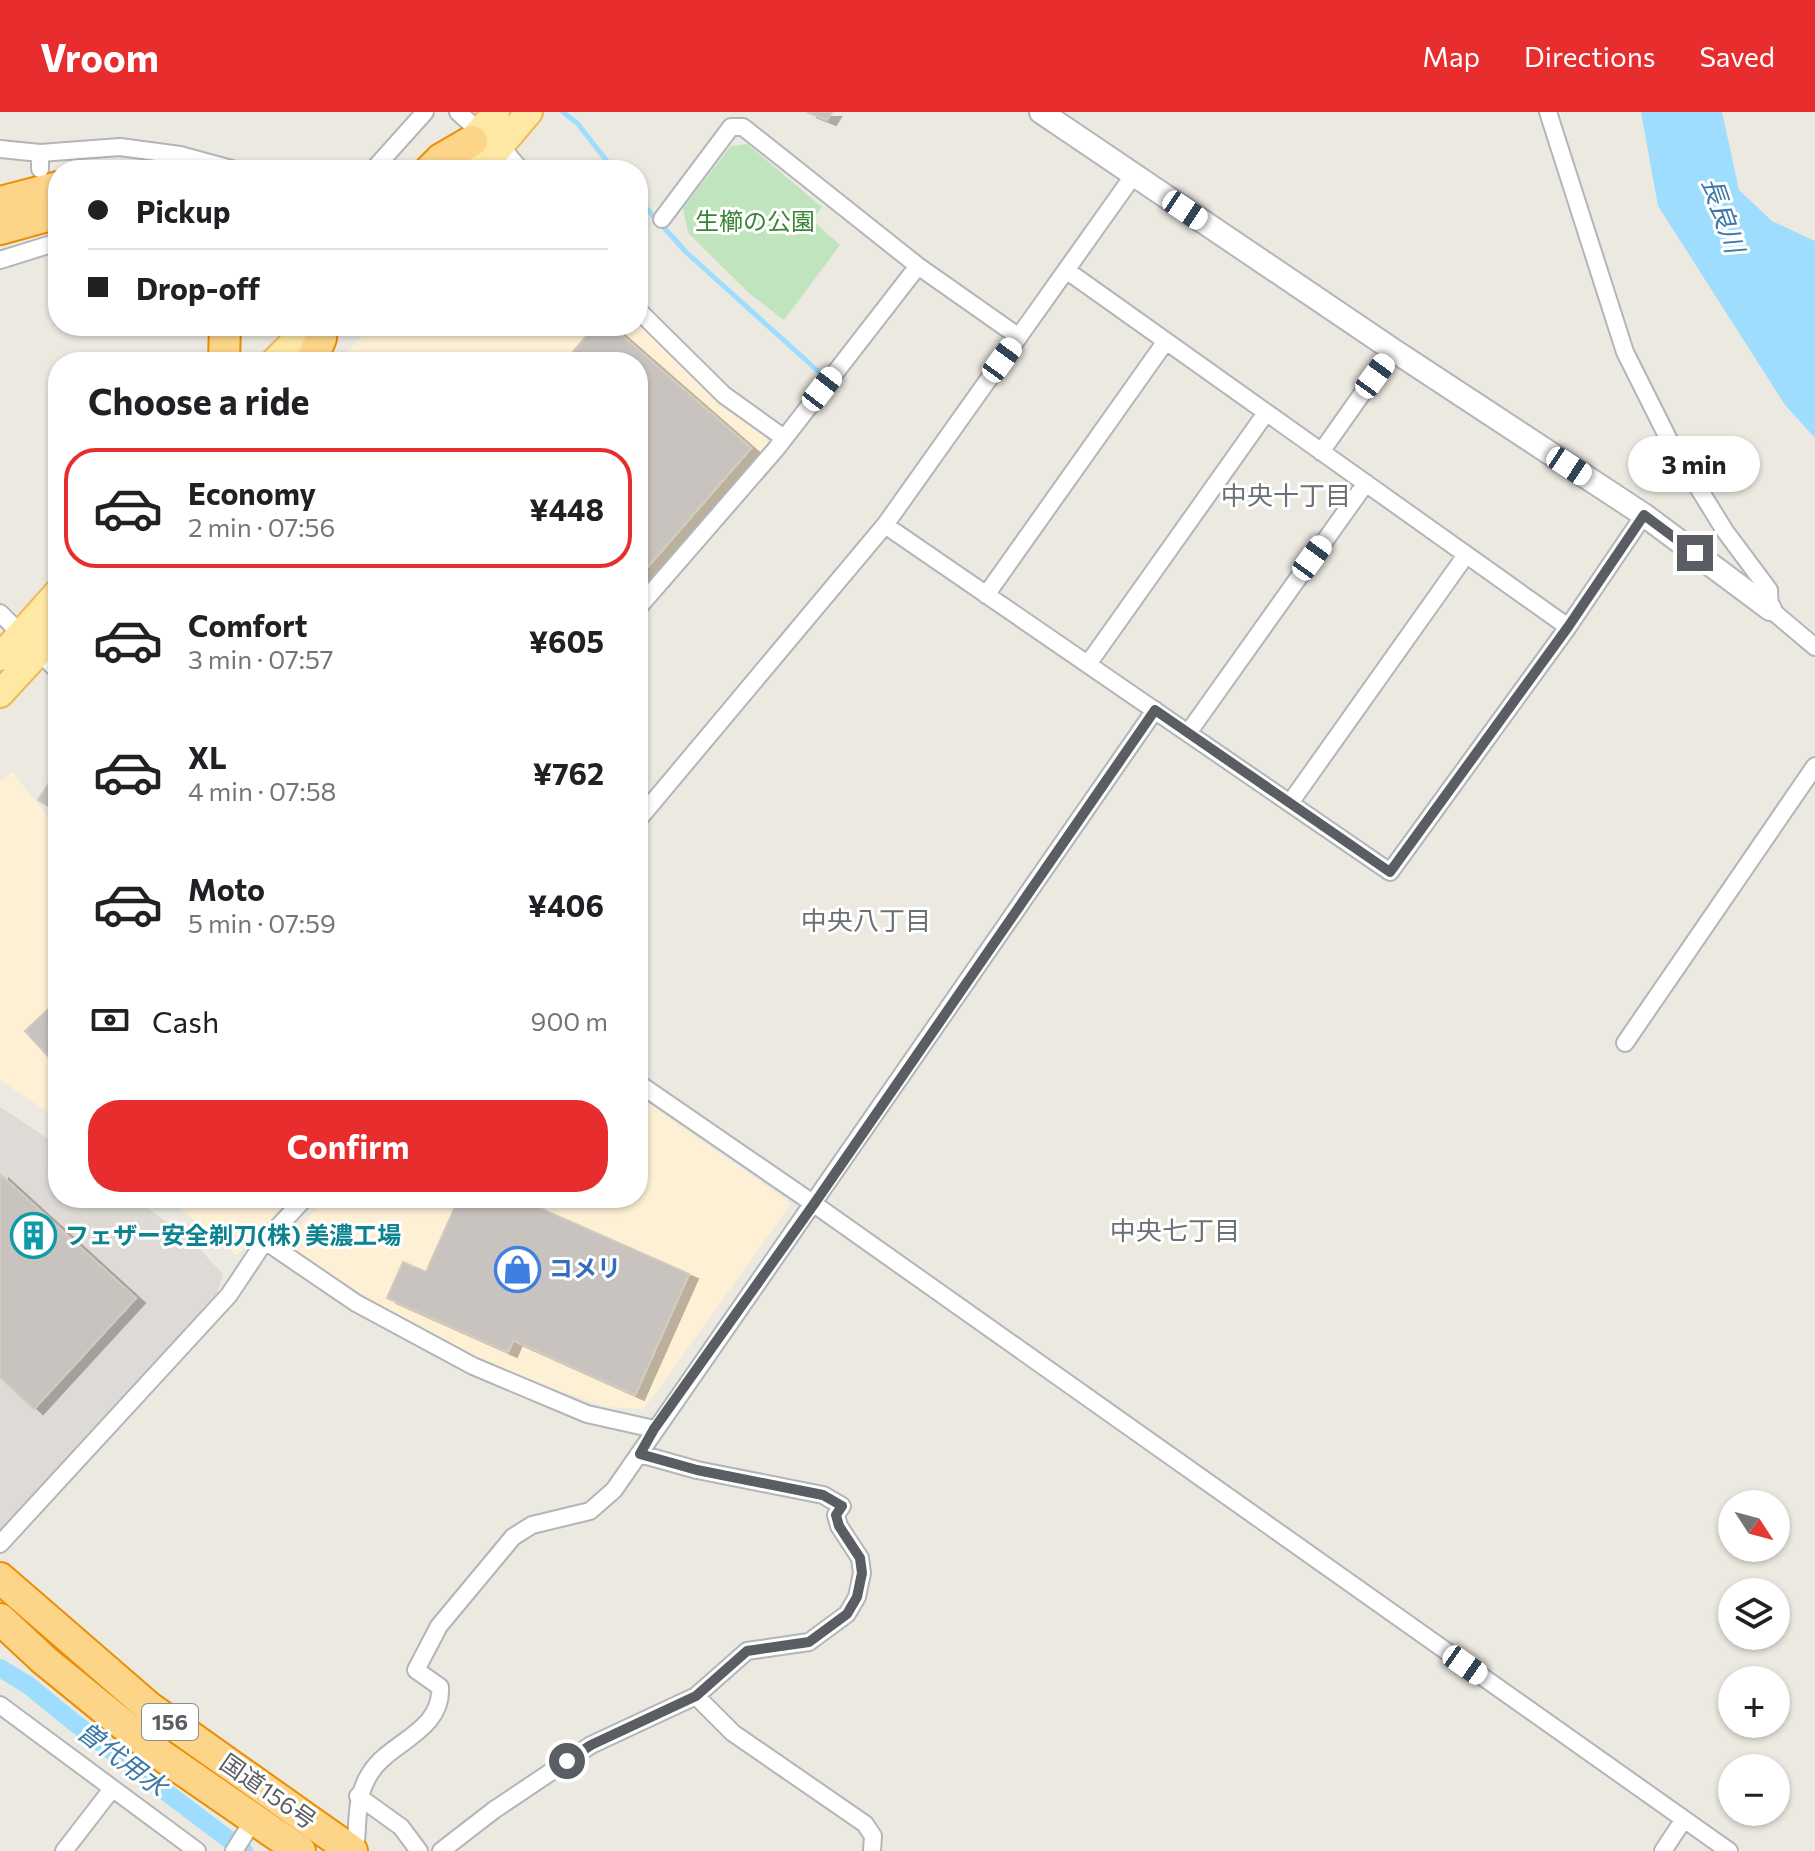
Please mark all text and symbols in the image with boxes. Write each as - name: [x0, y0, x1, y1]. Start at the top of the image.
- text: Vroom: [40, 33, 159, 80]
- text: Map: [1422, 39, 1480, 73]
- text: Directions: [1524, 39, 1655, 73]
- text: Saved: [1699, 39, 1775, 73]
- water label: 長良川: [1697, 173, 1753, 259]
- car: [1158, 187, 1212, 233]
- text: Pickup: [136, 192, 230, 229]
- park label: 生櫛の公園: [695, 206, 815, 235]
- text: Drop-off: [136, 269, 260, 306]
- car: [978, 334, 1026, 386]
- car: [1351, 350, 1399, 402]
- car: [798, 363, 846, 415]
- text: Choose a ride: [88, 378, 309, 422]
- callout: 3 min: [1629, 437, 1761, 493]
- car: [1542, 443, 1596, 489]
- text: 3 min: [1661, 448, 1727, 479]
- icon: car: [92, 472, 164, 544]
- text: Economy: [188, 474, 316, 511]
- district label: 中央十丁目: [1221, 479, 1351, 510]
- text: ¥448: [529, 490, 604, 527]
- text: 2 min · 07:56: [188, 511, 335, 542]
- car: [1288, 532, 1336, 584]
- route end: [1677, 535, 1713, 571]
- icon: car: [92, 604, 164, 676]
- text: Comfort: [188, 606, 307, 643]
- text: ¥605: [529, 622, 604, 659]
- text: 3 min · 07:57: [188, 643, 334, 674]
- icon: car: [92, 736, 164, 808]
- text: XL: [188, 738, 227, 775]
- text: ¥762: [533, 754, 604, 791]
- text: 4 min · 07:58: [188, 775, 336, 806]
- icon: car: [92, 868, 164, 940]
- text: Moto: [188, 870, 265, 907]
- text: ¥406: [528, 886, 604, 923]
- district label: 中央八丁目: [801, 904, 931, 935]
- text: 5 min · 07:59: [188, 907, 336, 938]
- icon: cash: [88, 998, 132, 1042]
- text: Cash: [152, 1002, 219, 1039]
- text: 900 m: [531, 1005, 608, 1036]
- button: Confirm: [88, 1100, 608, 1192]
- building icon: フェザー安全剃刀(株) 美濃工場: [10, 1212, 58, 1260]
- district label: 中央七丁目: [1110, 1214, 1240, 1245]
- place label: フェザー安全剃刀(株) 美濃工場: [65, 1220, 401, 1249]
- shop icon: コメリ: [494, 1245, 542, 1293]
- place label: コメリ: [549, 1253, 621, 1282]
- north arrow: [1718, 1490, 1790, 1562]
- map controls: [1718, 1490, 1790, 1826]
- button: layers: [1718, 1578, 1790, 1650]
- car: [1438, 1641, 1492, 1689]
- button: +: [1718, 1666, 1790, 1738]
- road number: 156: [142, 1704, 198, 1740]
- water label: 曽代用水: [72, 1714, 176, 1803]
- route start: [549, 1743, 585, 1779]
- street label: 国道156号: [215, 1747, 322, 1834]
- button: −: [1718, 1754, 1790, 1826]

